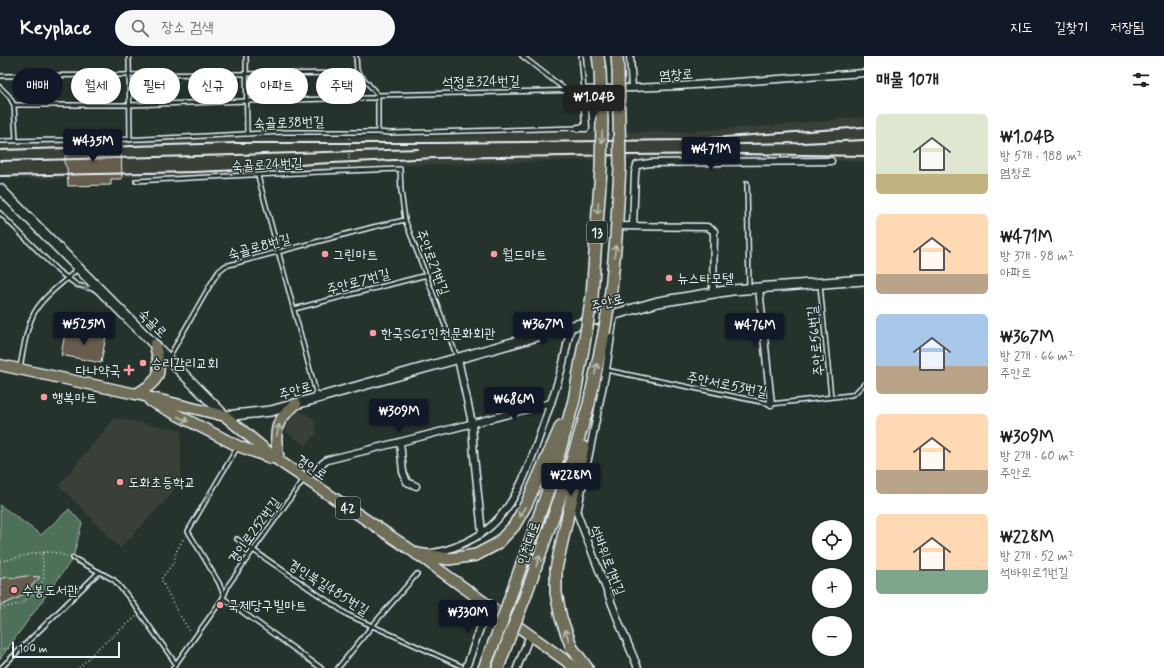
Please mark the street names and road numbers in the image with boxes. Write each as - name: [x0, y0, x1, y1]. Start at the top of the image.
- street label: 염창로: [659, 65, 693, 85]
- street label: 석정로324번길: [442, 72, 521, 92]
- street label: 숙골로38번길: [253, 113, 325, 133]
- street label: 숙골로24번길: [231, 154, 304, 176]
- road number: 13: [587, 221, 607, 243]
- street label: 주안로21번길: [411, 227, 453, 299]
- street label: 숙골로8번길: [226, 230, 293, 264]
- street label: 주안로7번길: [325, 265, 393, 299]
- street label: 주안로: [589, 290, 626, 316]
- street label: 주안로56번길: [803, 304, 829, 377]
- street label: 숙골로: [134, 305, 171, 342]
- street label: 주안서로53번길: [685, 368, 769, 402]
- street label: 주안로: [277, 378, 314, 404]
- street label: 경인로: [292, 451, 330, 485]
- street label: 경인로252번길: [225, 493, 285, 567]
- road number: 42: [336, 497, 360, 519]
- street label: 인천대로: [513, 519, 545, 568]
- street label: 석바위로1번길: [585, 523, 629, 599]
- street label: 경인북길485번길: [285, 556, 373, 620]

